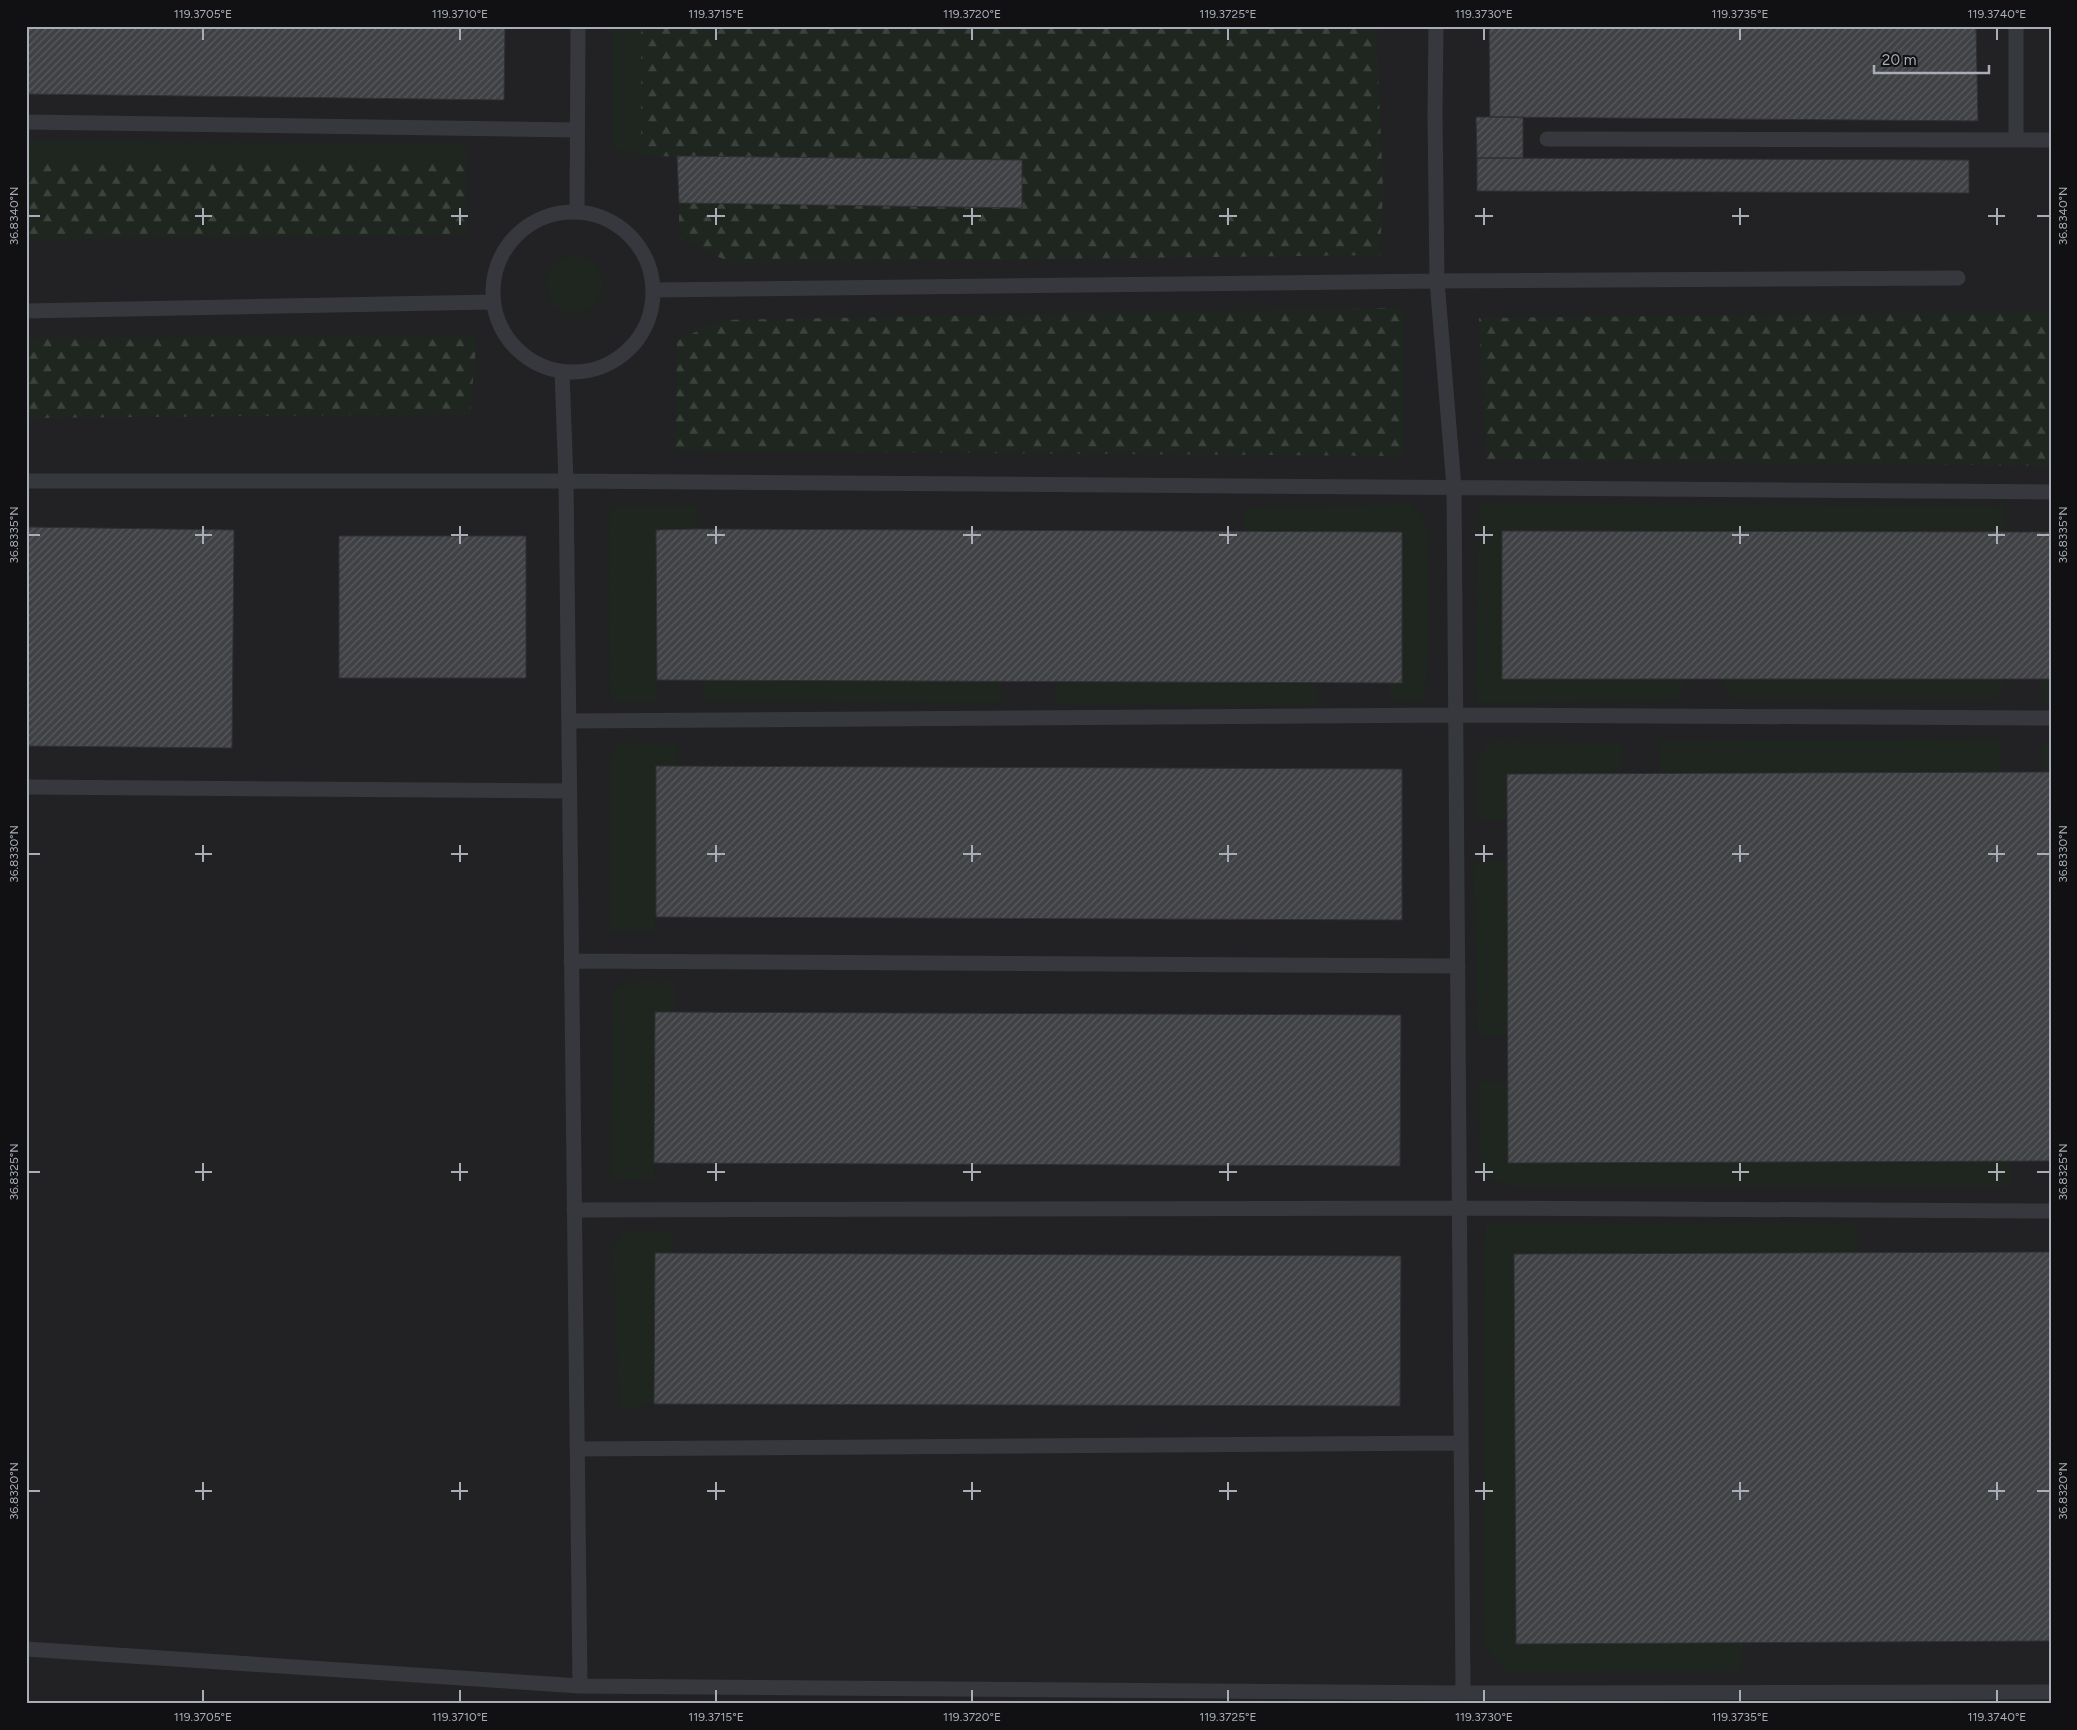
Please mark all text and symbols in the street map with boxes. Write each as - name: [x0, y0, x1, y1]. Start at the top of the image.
- text: 119.3705°E: [174, 7, 232, 21]
- text: 119.3710°E: [432, 7, 488, 21]
- text: 119.3715°E: [688, 7, 744, 21]
- text: 119.3720°E: [943, 7, 1001, 21]
- text: 119.3725°E: [1199, 7, 1257, 21]
- text: 119.3730°E: [1455, 7, 1513, 21]
- text: 119.3735°E: [1711, 7, 1769, 21]
- text: 119.3740°E: [1968, 7, 2026, 21]
- scale bar: [1874, 42, 1990, 74]
- text: 20 m: [1882, 51, 1916, 69]
- text: 36.8340°N: [7, 187, 21, 245]
- text: 36.8340°N: [2056, 187, 2070, 245]
- text: 36.8335°N: [7, 507, 21, 563]
- text: 36.8335°N: [2056, 507, 2070, 563]
- text: 36.8330°N: [7, 825, 21, 883]
- text: 36.8330°N: [2056, 825, 2070, 883]
- text: 36.8325°N: [7, 1143, 21, 1201]
- text: 36.8325°N: [2056, 1143, 2070, 1201]
- text: 36.8320°N: [7, 1462, 21, 1520]
- text: 36.8320°N: [2056, 1462, 2070, 1520]
- text: 119.3705°E: [174, 1710, 232, 1724]
- text: 119.3710°E: [432, 1710, 488, 1724]
- text: 119.3715°E: [688, 1710, 744, 1724]
- text: 119.3720°E: [943, 1710, 1001, 1724]
- text: 119.3725°E: [1199, 1710, 1257, 1724]
- text: 119.3730°E: [1455, 1710, 1513, 1724]
- text: 119.3735°E: [1711, 1710, 1769, 1724]
- text: 119.3740°E: [1968, 1710, 2026, 1724]

